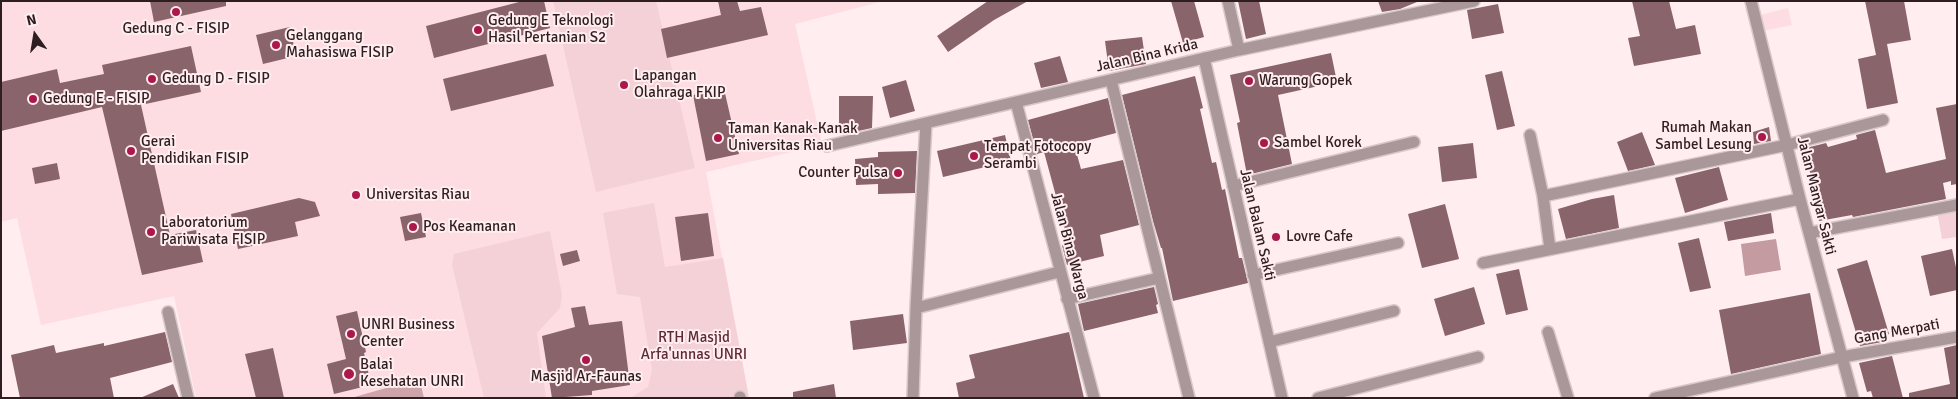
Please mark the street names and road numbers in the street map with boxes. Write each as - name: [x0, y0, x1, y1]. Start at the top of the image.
- street label: Jalan Bina Krida: [1094, 36, 1200, 76]
- street label: Jalan Manyar Sakti: [1793, 135, 1839, 257]
- street label: Jalan Balam Sakti: [1235, 167, 1279, 283]
- street label: Jalan Bina Warga: [1046, 190, 1092, 302]
- street label: Gang Merpati: [1853, 316, 1941, 348]

